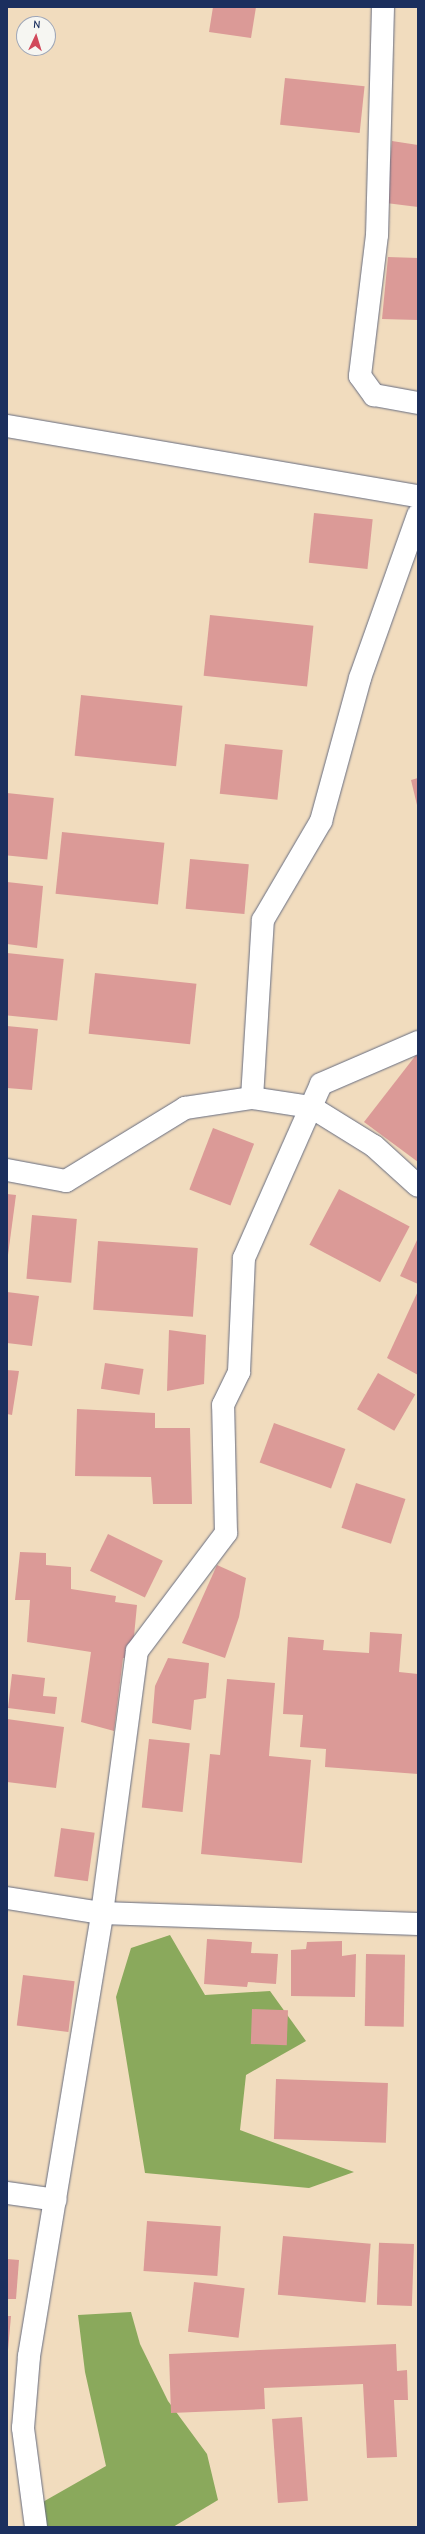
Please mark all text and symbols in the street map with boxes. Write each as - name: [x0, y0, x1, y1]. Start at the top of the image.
- north arrow: [16, 16, 56, 56]
- text: N: [33, 18, 41, 31]

